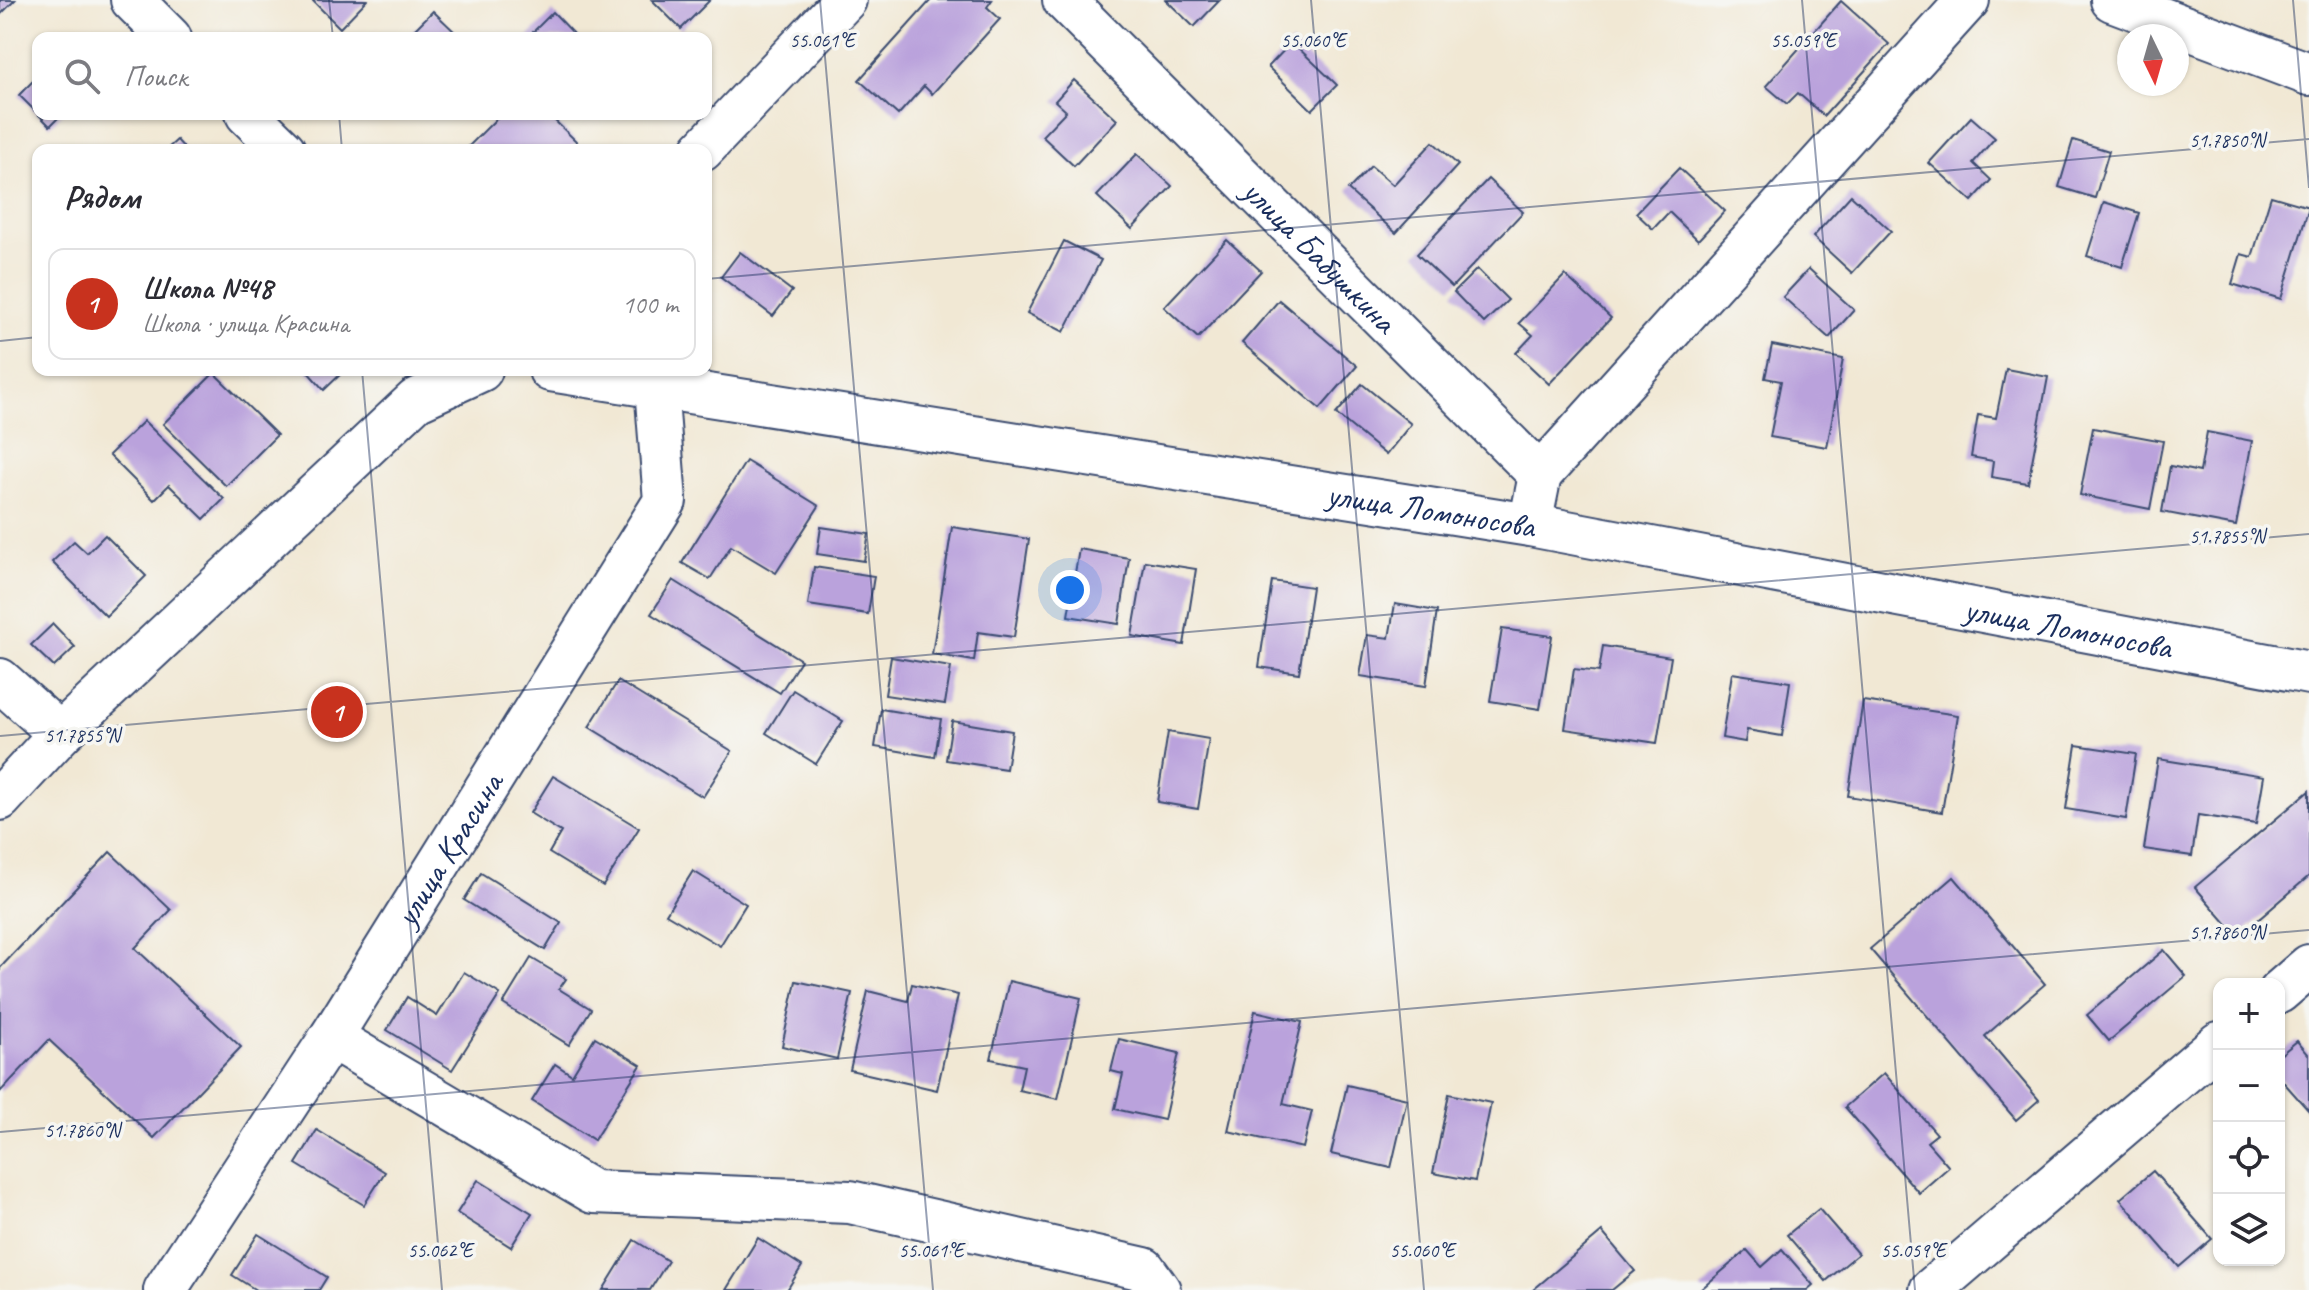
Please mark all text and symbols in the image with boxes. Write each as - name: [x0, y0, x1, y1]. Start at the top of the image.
- north arrow: [2117, 24, 2189, 96]
- text: 55.061°E: [789, 28, 857, 53]
- text: 55.060°E: [1280, 28, 1348, 53]
- text: 55.059°E: [1770, 28, 1838, 53]
- search box: [32, 32, 712, 120]
- icon: search: [60, 54, 104, 98]
- text: Поиск: [124, 57, 187, 95]
- text: 51.7850°N: [2189, 128, 2268, 153]
- street label: улица Бабушкина: [1233, 168, 1408, 343]
- text: Рядом: [64, 175, 140, 218]
- text: Школа №48: [142, 269, 273, 307]
- text: 1: [86, 288, 98, 321]
- text: 100 m: [622, 288, 678, 321]
- text: Школа · улица Красина: [142, 307, 349, 340]
- street label: улица Ломоносова: [1322, 471, 1540, 547]
- text: 51.7855°N: [2189, 524, 2268, 549]
- your location: [1050, 570, 1090, 610]
- street label: улица Ломоносова: [1959, 586, 2178, 668]
- pin: 1: [311, 682, 363, 742]
- text: 51.7855°N: [44, 723, 123, 748]
- street label: улица Красина: [383, 762, 514, 935]
- text: 51.7860°N: [2189, 920, 2268, 945]
- map controls: [2213, 978, 2285, 1266]
- button: +: [2213, 978, 2285, 1050]
- button: −: [2213, 1050, 2285, 1122]
- text: 51.7860°N: [44, 1118, 123, 1143]
- button: locate: [2213, 1122, 2285, 1194]
- button: layers: [2213, 1194, 2285, 1266]
- text: 55.062°E: [407, 1238, 475, 1263]
- text: 55.061°E: [898, 1238, 966, 1263]
- text: 55.060°E: [1389, 1238, 1457, 1263]
- text: 55.059°E: [1880, 1238, 1948, 1263]

